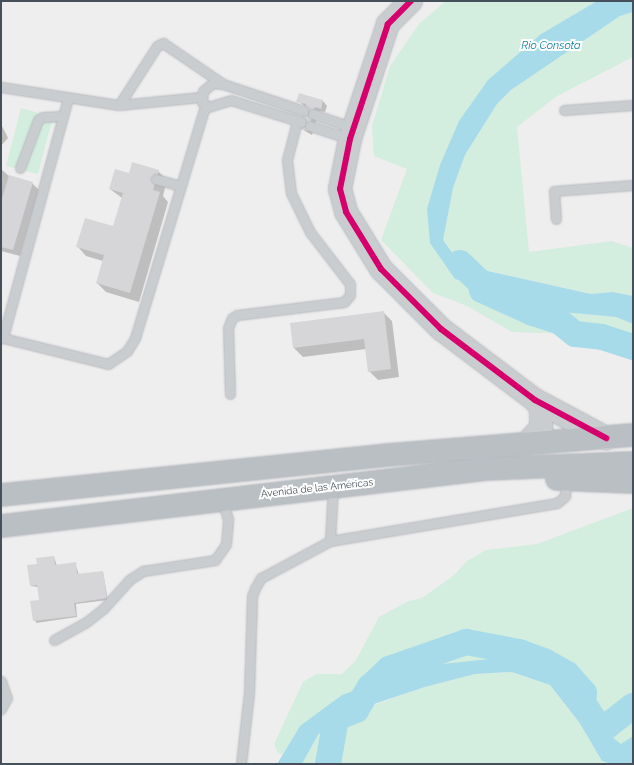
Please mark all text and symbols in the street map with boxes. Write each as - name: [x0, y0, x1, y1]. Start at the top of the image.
- water label: Rio Consota: [521, 39, 581, 53]
- street label: Avenida de las Américas: [260, 476, 374, 500]

